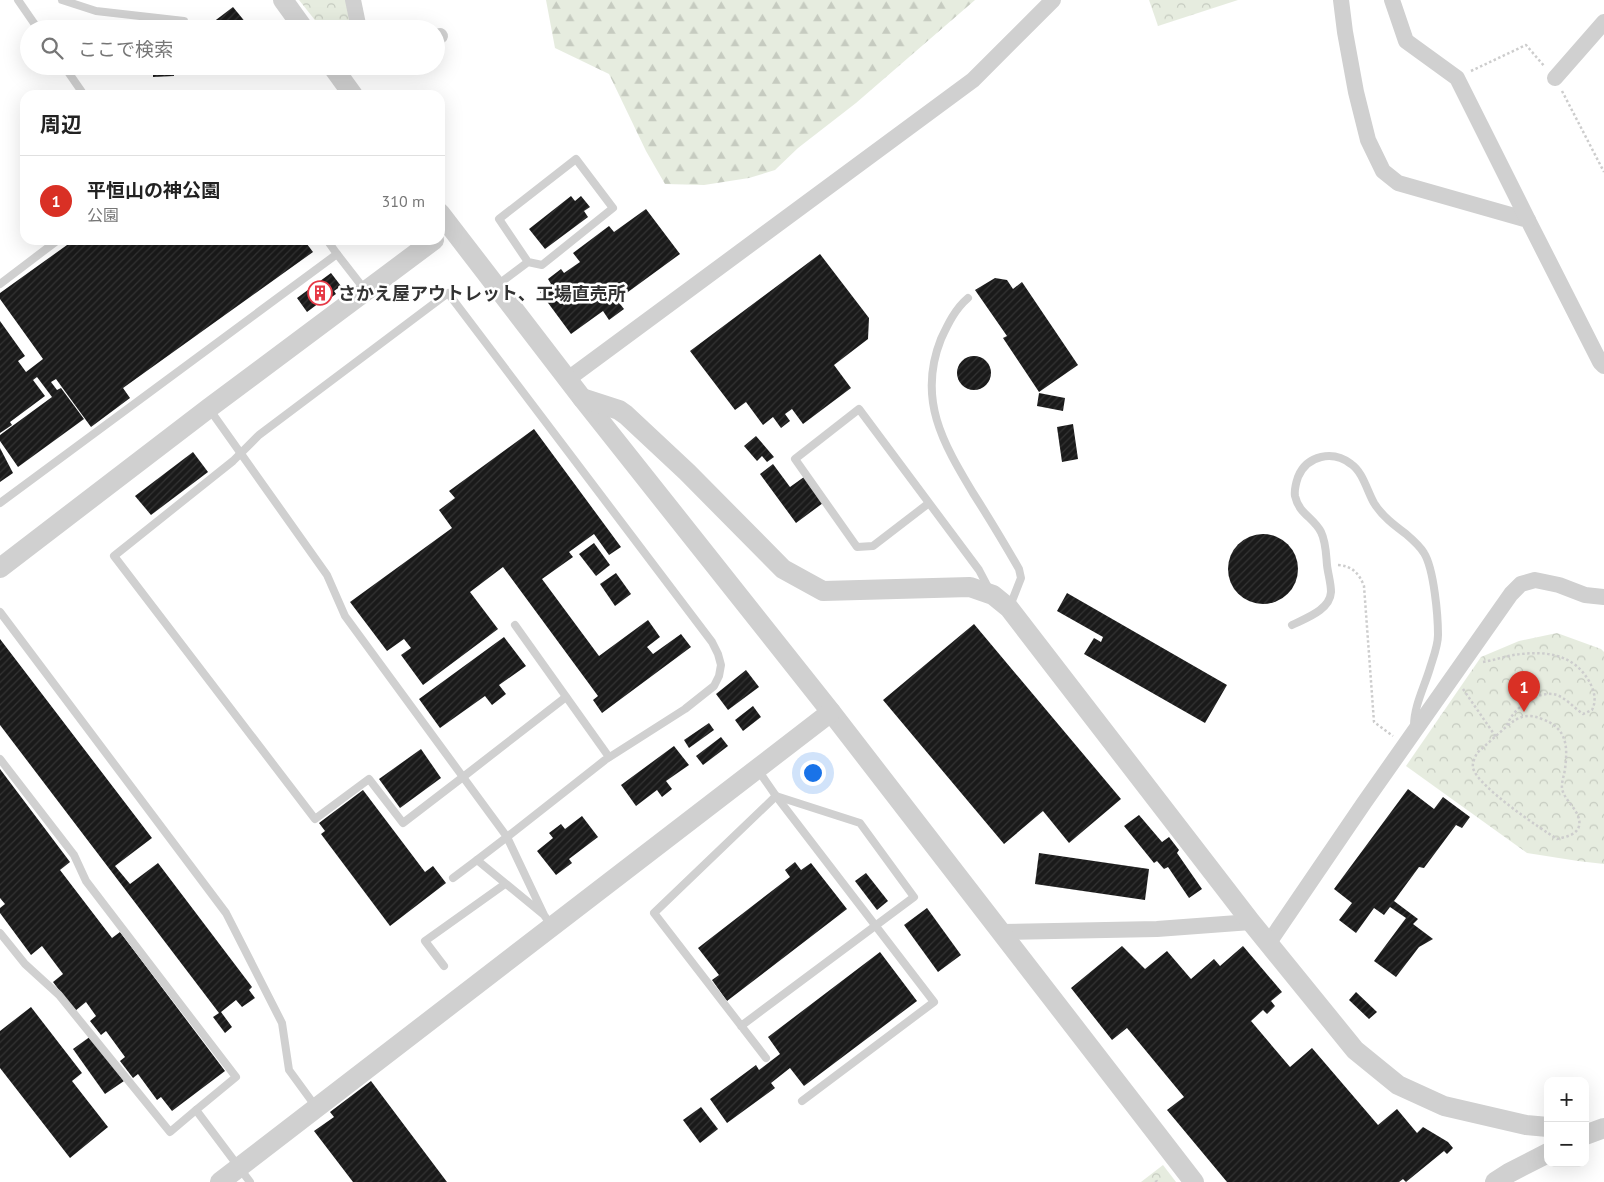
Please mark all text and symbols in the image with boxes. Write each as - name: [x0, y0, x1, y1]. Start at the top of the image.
- search box: [20, 20, 445, 75]
- icon: search: [38, 34, 66, 62]
- text: ここで検索: [78, 37, 173, 61]
- text: 周辺: [40, 111, 82, 138]
- text: 平恒山の神公園: [87, 178, 220, 202]
- text: 1: [51, 191, 61, 211]
- text: 310 m: [382, 191, 425, 211]
- text: 公園: [87, 205, 119, 225]
- building icon: さかえ屋アウトレット、工場直売所: [307, 280, 333, 306]
- place label: さかえ屋アウトレット、工場直売所: [338, 282, 626, 305]
- pin: 1: [1508, 671, 1540, 712]
- your location: [800, 760, 826, 786]
- map controls: [1544, 1077, 1589, 1167]
- button: +: [1544, 1077, 1589, 1122]
- button: −: [1544, 1122, 1589, 1167]

